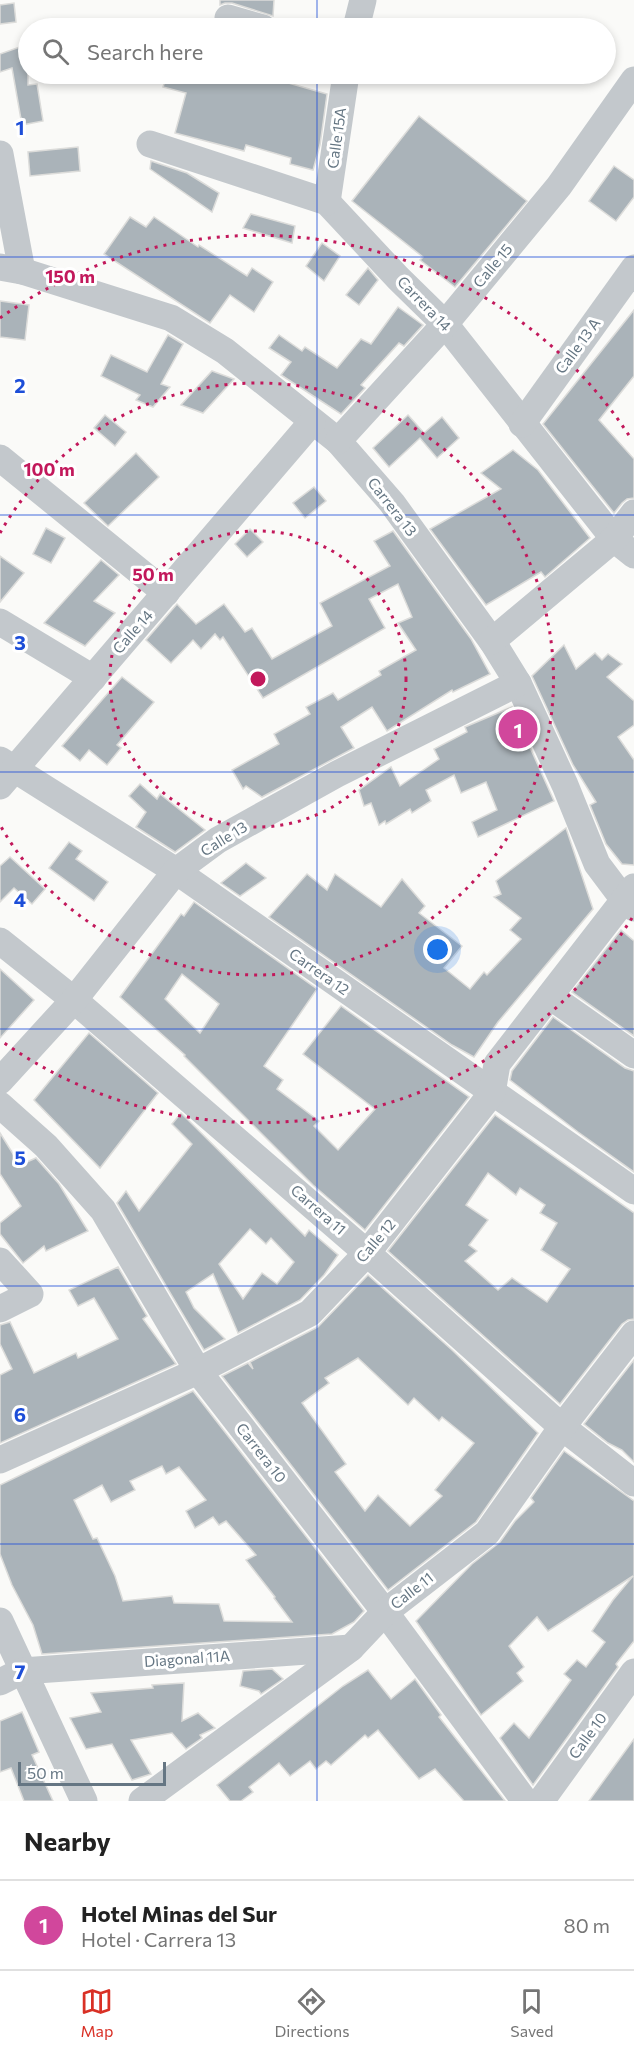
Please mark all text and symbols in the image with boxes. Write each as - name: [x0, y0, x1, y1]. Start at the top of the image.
- search box: [18, 18, 616, 84]
- icon: search: [39, 35, 72, 68]
- text: Search here: [87, 38, 203, 65]
- street label: Calle 15A: [323, 106, 349, 170]
- text: 1: [15, 115, 25, 139]
- street label: Calle 15: [469, 240, 516, 291]
- text: 150 m: [45, 265, 95, 287]
- street label: Carrera 14: [394, 272, 455, 335]
- street label: Calle 13 A: [551, 314, 603, 377]
- text: 2: [14, 373, 26, 397]
- text: 100 m: [23, 458, 75, 480]
- street label: Carrera 13: [364, 474, 421, 539]
- text: 50 m: [132, 563, 174, 585]
- street label: Calle 14: [108, 606, 156, 657]
- text: 3: [14, 630, 26, 654]
- centre of rings: [248, 669, 268, 689]
- pin: 1: [498, 706, 538, 752]
- street label: Calle 13: [197, 817, 250, 859]
- text: 4: [14, 887, 26, 911]
- your location: [423, 935, 452, 964]
- street label: Carrera 12: [286, 944, 353, 998]
- text: 5: [14, 1145, 26, 1169]
- street label: Carrera 11: [287, 1180, 350, 1238]
- street label: Calle 12: [352, 1215, 399, 1266]
- text: 6: [14, 1402, 26, 1426]
- street label: Carrera 10: [233, 1419, 291, 1486]
- street label: Calle 11: [386, 1568, 436, 1612]
- street label: Diagonal 11A: [143, 1646, 230, 1670]
- text: 7: [15, 1659, 26, 1683]
- street label: Calle 10: [564, 1709, 610, 1762]
- scale bar: [18, 1759, 166, 1786]
- text: 50 m: [27, 1763, 64, 1782]
- text: Nearby: [24, 1825, 111, 1856]
- text: Hotel Minas del Sur: [81, 1900, 277, 1927]
- text: 1: [39, 1913, 48, 1937]
- text: 80 m: [564, 1913, 610, 1937]
- text: Hotel · Carrera 13: [81, 1927, 236, 1951]
- tab: Map: [80, 1985, 113, 2040]
- tab: Directions: [274, 1985, 349, 2040]
- tab: Saved: [510, 1985, 554, 2040]

